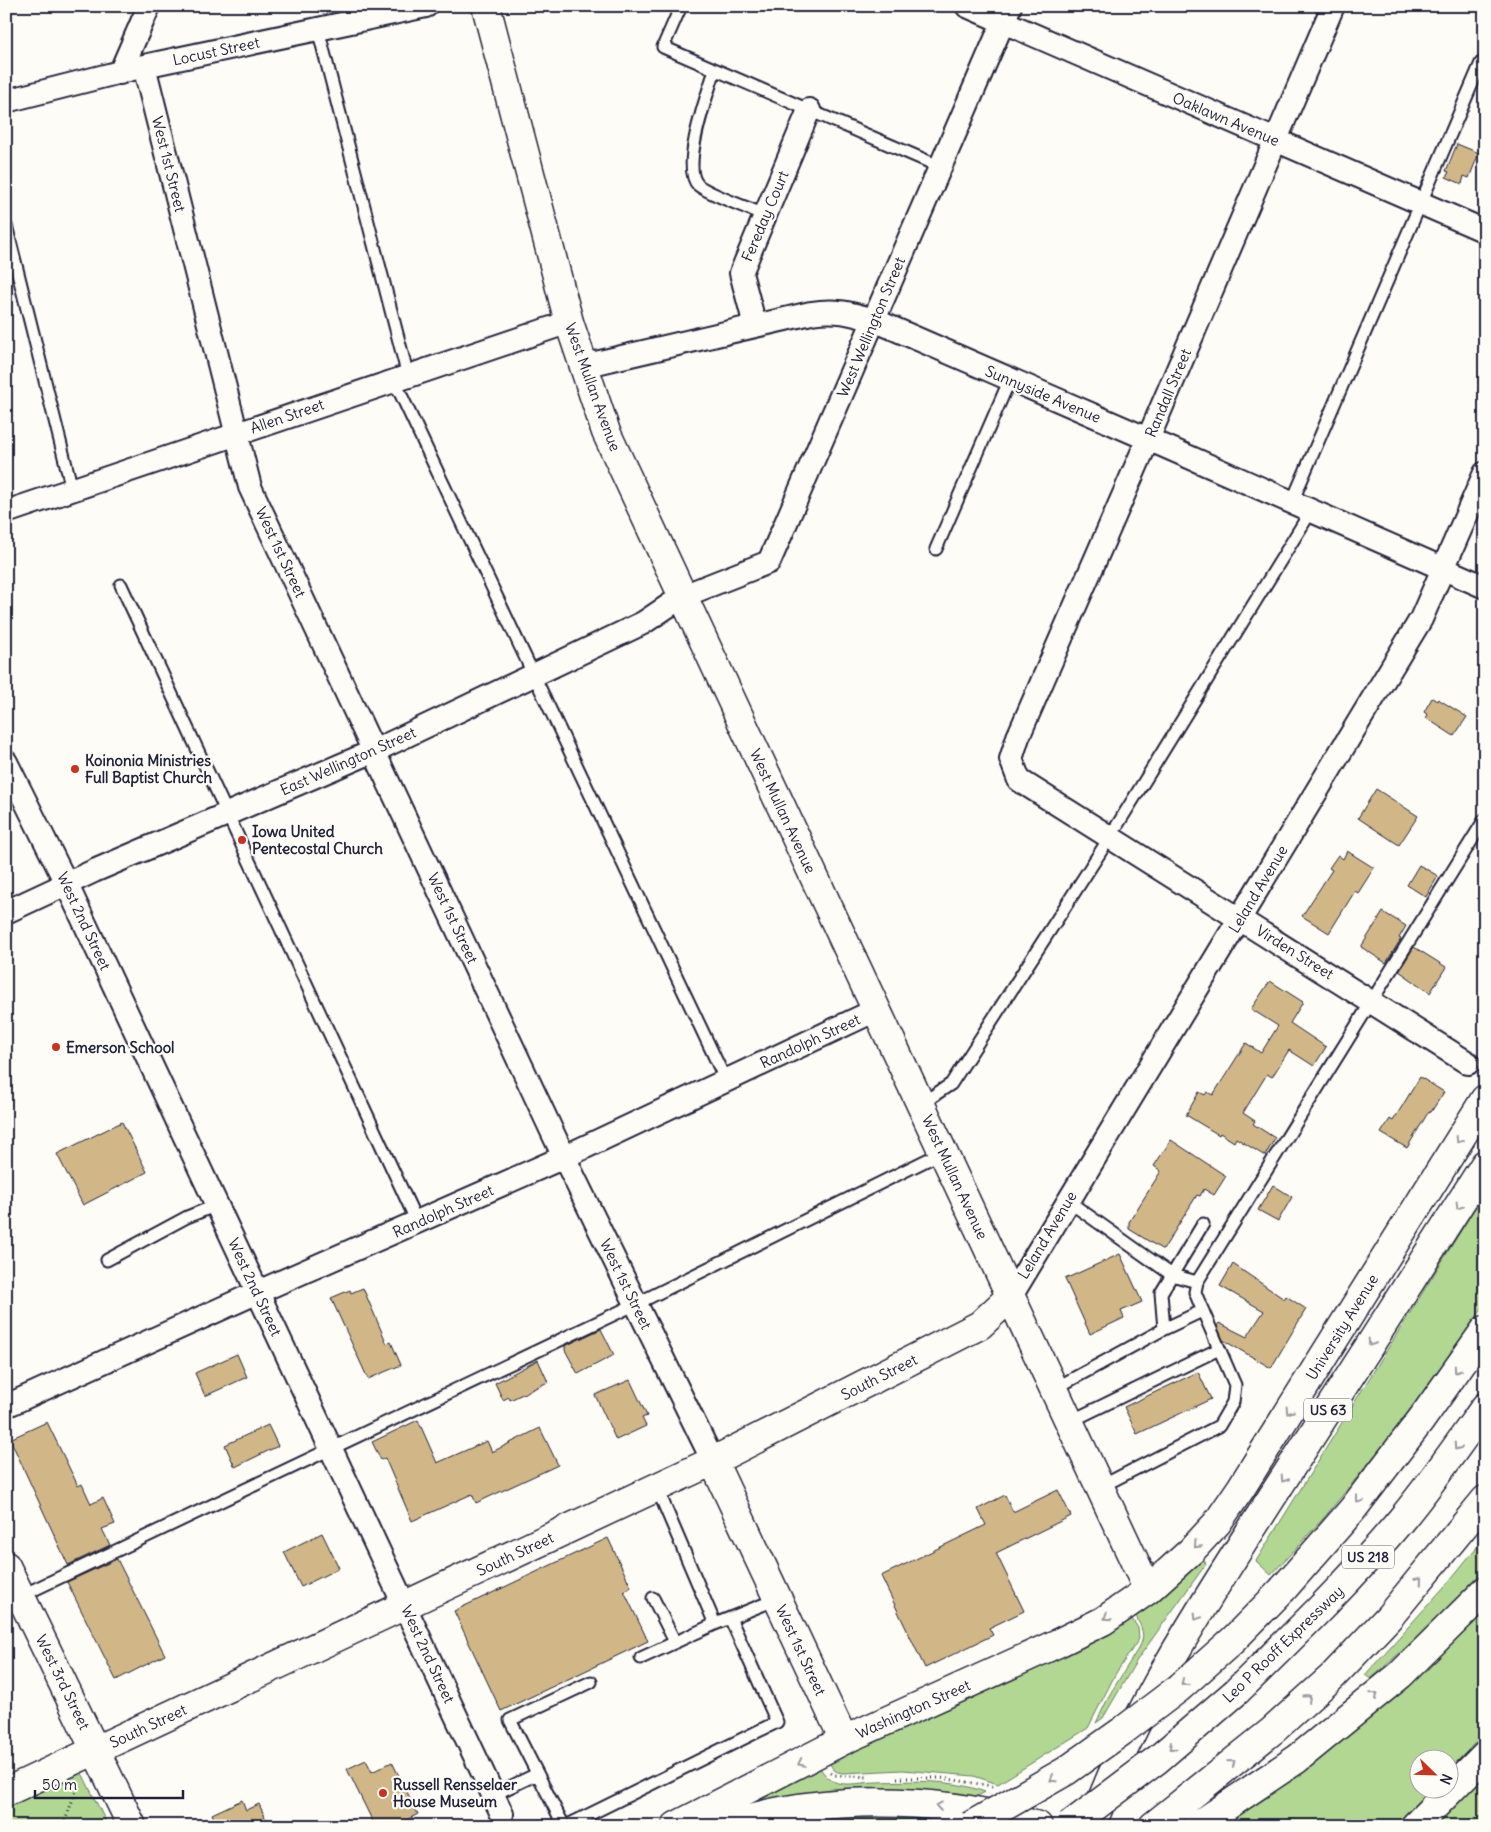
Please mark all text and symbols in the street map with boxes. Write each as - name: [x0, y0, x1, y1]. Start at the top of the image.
- street label: Locust Street: [171, 33, 261, 69]
- street label: Oaklawn Avenue: [1170, 88, 1282, 150]
- street label: West 1st Street: [148, 114, 190, 214]
- street label: Fereday Court: [737, 168, 793, 264]
- street label: West Wellington Street: [833, 254, 909, 400]
- street label: West Mullan Avenue: [561, 320, 625, 454]
- street label: Randall Street: [1141, 346, 1195, 440]
- street label: Sunnyside Avenue: [982, 361, 1104, 427]
- street label: Allen Street: [248, 395, 326, 437]
- street label: West 1st Street: [252, 504, 310, 600]
- street label: East Wellington Street: [277, 722, 419, 800]
- street label: West Mullan Avenue: [746, 746, 820, 876]
- place label: Koinonia Ministries Full Baptist Church: [85, 751, 213, 788]
- marker: Koinonia Ministries Full Baptist Church: [69, 763, 81, 775]
- place label: Iowa United Pentecostal Church: [252, 822, 383, 858]
- marker: Iowa United Pentecostal Church: [236, 834, 248, 846]
- street label: Leland Avenue: [1224, 842, 1292, 936]
- street label: West 2nd Street: [53, 869, 115, 973]
- street label: West 1st Street: [424, 870, 482, 966]
- street label: Virden Street: [1253, 921, 1337, 983]
- street label: Randolph Street: [757, 1010, 863, 1072]
- place label: Emerson School: [66, 1038, 174, 1057]
- marker: Emerson School: [50, 1041, 62, 1053]
- street label: West Mullan Avenue: [918, 1112, 992, 1242]
- one-way arrow: [1456, 1134, 1465, 1143]
- street label: Randolph Street: [390, 1180, 496, 1242]
- street label: Leland Avenue: [1013, 1188, 1081, 1282]
- one-way arrow: [1455, 1200, 1465, 1209]
- street label: West 2nd Street: [224, 1235, 286, 1339]
- street label: West 1st Street: [596, 1236, 656, 1332]
- street label: University Avenue: [1302, 1271, 1382, 1383]
- one-way arrow: [1368, 1337, 1378, 1346]
- street label: South Street: [838, 1350, 920, 1404]
- one-way arrow: [1454, 1364, 1462, 1373]
- road number: US 63: [1304, 1398, 1352, 1422]
- one-way arrow: [1286, 1406, 1296, 1415]
- one-way arrow: [1454, 1441, 1463, 1451]
- one-way arrow: [1280, 1474, 1290, 1483]
- one-way arrow: [1356, 1495, 1365, 1504]
- street label: South Street: [473, 1528, 557, 1580]
- one-way arrow: [1194, 1539, 1203, 1548]
- road number: US 218: [1342, 1545, 1394, 1568]
- one-way arrow: [1414, 1577, 1423, 1586]
- street label: Leo P Rooff Expressway: [1219, 1581, 1347, 1707]
- street label: West 2nd Street: [397, 1602, 459, 1706]
- street label: West 1st Street: [772, 1602, 830, 1698]
- one-way arrow: [1104, 1611, 1113, 1621]
- one-way arrow: [1193, 1611, 1203, 1620]
- street label: West 3rd Street: [32, 1631, 94, 1733]
- street label: Washington Street: [853, 1675, 973, 1743]
- one-way arrow: [1181, 1677, 1190, 1686]
- one-way arrow: [1370, 1692, 1379, 1701]
- one-way arrow: [1302, 1695, 1311, 1704]
- street label: South Street: [106, 1700, 190, 1752]
- one-way arrow: [1169, 1741, 1178, 1750]
- north arrow: [1408, 1750, 1458, 1800]
- one-way arrow: [797, 1757, 806, 1767]
- one-way arrow: [1226, 1760, 1236, 1769]
- scale bar: [35, 1767, 182, 1799]
- text: N: [1436, 1771, 1456, 1787]
- one-way arrow: [1050, 1772, 1059, 1782]
- text: 50 m: [42, 1775, 77, 1794]
- place label: Russell Rensselaer House Museum: [393, 1775, 518, 1811]
- marker: Russell Rensselaer House Museum: [377, 1787, 389, 1799]
- one-way arrow: [935, 1801, 943, 1811]

